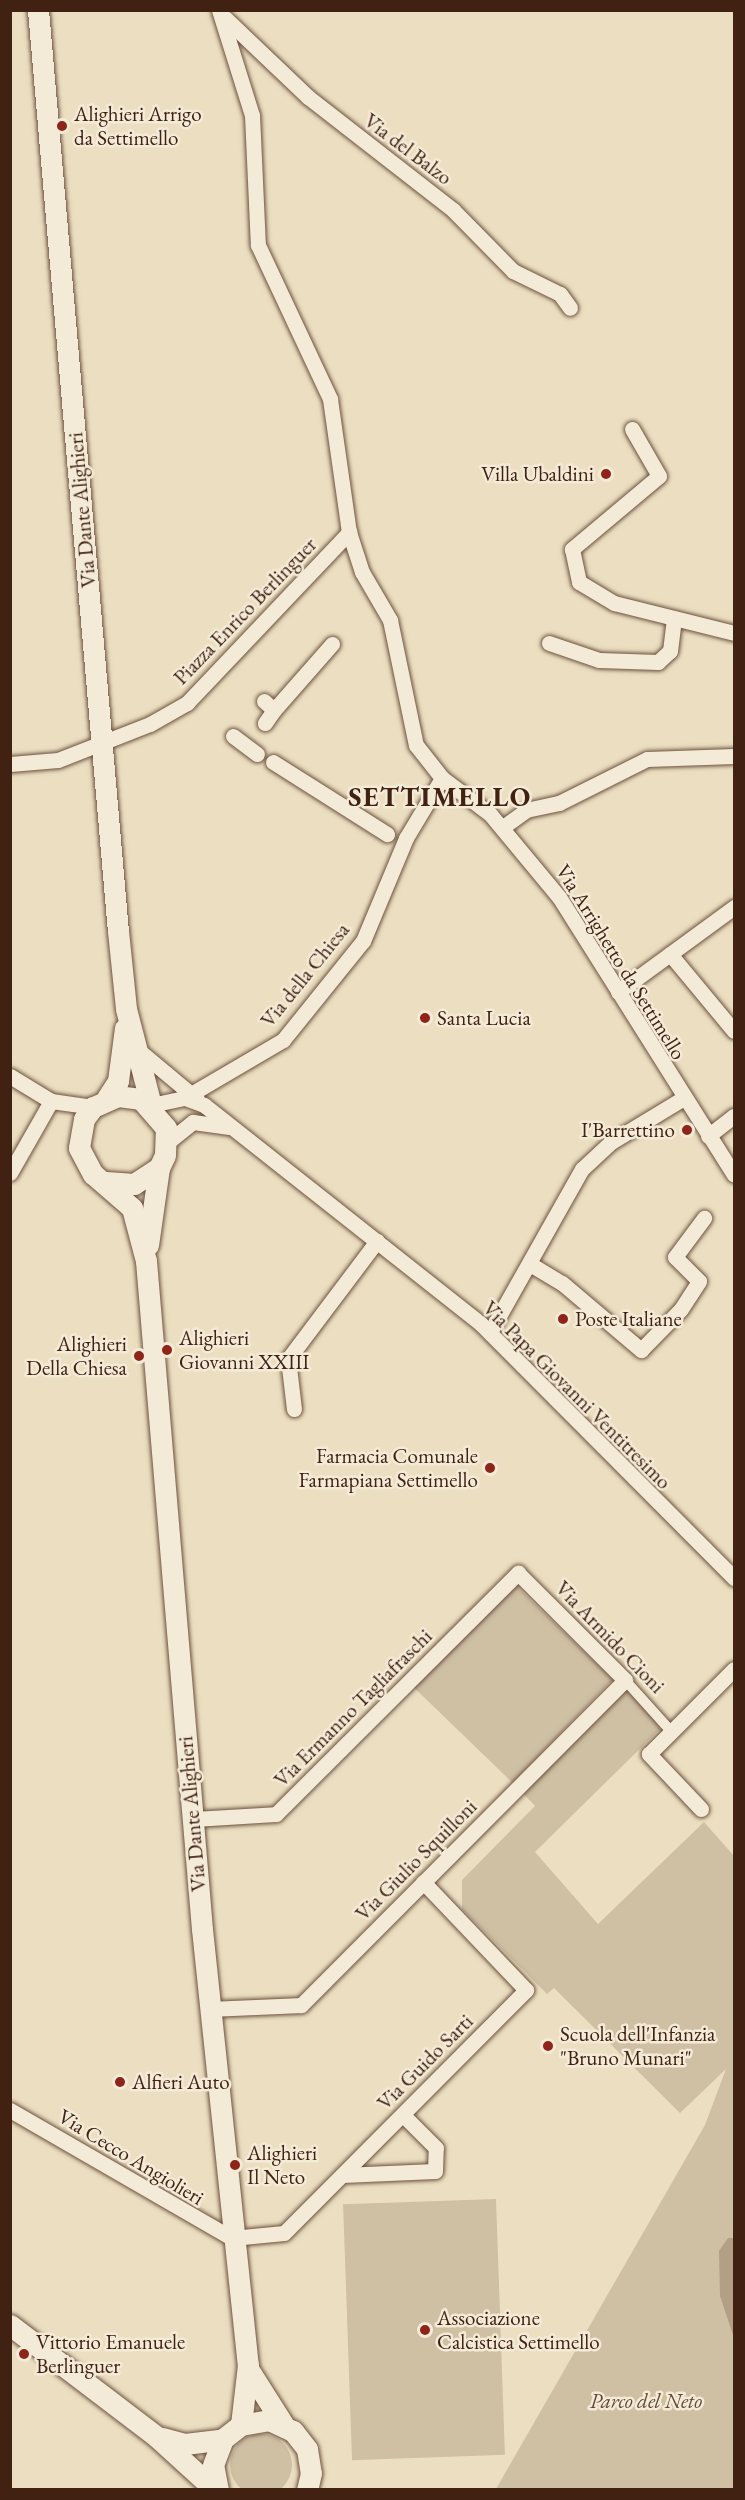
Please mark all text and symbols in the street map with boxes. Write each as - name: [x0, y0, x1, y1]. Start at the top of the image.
- place label: Alighieri Arrigo da Settimello: [74, 101, 202, 151]
- street label: Via del Balzo: [359, 108, 457, 190]
- marker: Alighieri Arrigo da Settimello: [55, 119, 69, 133]
- street label: Via Dante Alighieri: [63, 431, 101, 589]
- place label: Villa Ubaldini: [481, 461, 594, 487]
- marker: Villa Ubaldini: [599, 467, 613, 481]
- street label: Piazza Enrico Berlinguer: [168, 532, 322, 690]
- district label: SETTIMELLO: [348, 781, 532, 813]
- street label: Via Arrighetto da Settimello: [551, 860, 691, 1064]
- street label: Via della Chiesa: [255, 918, 355, 1032]
- place label: Santa Lucia: [437, 1005, 531, 1031]
- marker: Santa Lucia: [418, 1011, 432, 1025]
- place label: I'Barrettino: [581, 1117, 675, 1143]
- marker: I'Barrettino: [680, 1123, 694, 1137]
- street label: Via Papa Giovanni Ventitresimo: [478, 1296, 676, 1494]
- place label: Poste Italiane: [575, 1306, 682, 1332]
- marker: Poste Italiane: [556, 1312, 570, 1326]
- place label: Alighieri Giovanni XXIII: [179, 1325, 309, 1375]
- place label: Alighieri Della Chiesa: [26, 1331, 127, 1381]
- marker: Alighieri Giovanni XXIII: [160, 1343, 174, 1357]
- marker: Alighieri Della Chiesa: [132, 1349, 146, 1363]
- place label: Farmacia Comunale Farmapiana Settimello: [298, 1443, 478, 1493]
- marker: Farmacia Comunale Farmapiana Settimello: [483, 1461, 497, 1475]
- street label: Via Armido Cioni: [550, 1576, 670, 1698]
- street label: Via Ermanno Tagliafraschi: [269, 1624, 437, 1792]
- street label: Via Dante Alighieri: [173, 1735, 211, 1893]
- street label: Via Giulio Squilloni: [350, 1794, 482, 1926]
- street label: Via Guido Sarti: [372, 2009, 478, 2115]
- place label: Scuola dell'Infanzia "Bruno Munari": [560, 2021, 715, 2071]
- marker: Scuola dell'Infanzia "Bruno Munari": [541, 2039, 555, 2053]
- place label: Alfieri Auto: [132, 2069, 230, 2095]
- marker: Alfieri Auto: [113, 2075, 127, 2089]
- street label: Via Cecco Angiolieri: [54, 2104, 208, 2210]
- place label: Alighieri Il Neto: [247, 2140, 317, 2190]
- marker: Alighieri Il Neto: [228, 2158, 242, 2172]
- place label: Associazione Calcistica Settimello: [437, 2305, 600, 2355]
- marker: Associazione Calcistica Settimello: [418, 2323, 432, 2337]
- place label: Vittorio Emanuele Berlinguer: [36, 2329, 185, 2379]
- marker: Vittorio Emanuele Berlinguer: [17, 2347, 31, 2361]
- park label: Parco del Neto: [590, 2388, 702, 2414]

